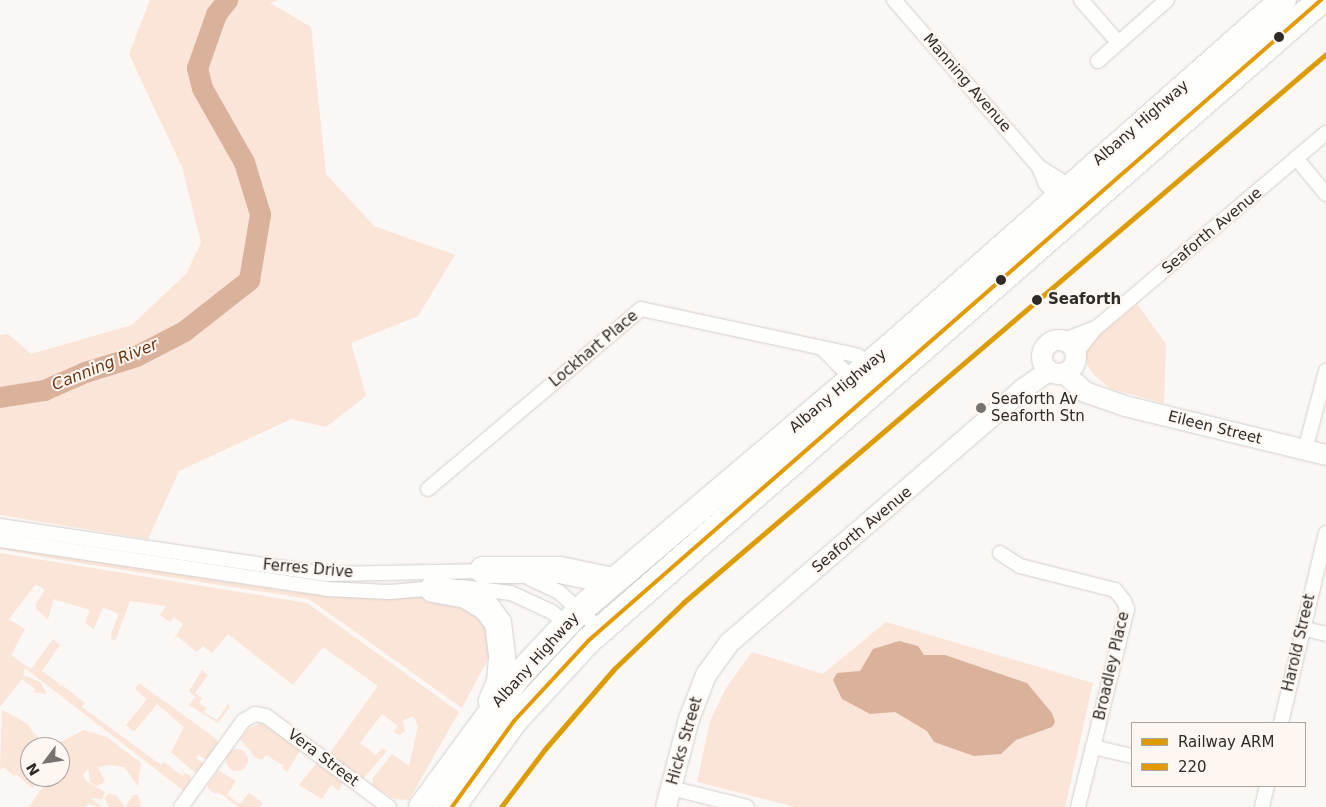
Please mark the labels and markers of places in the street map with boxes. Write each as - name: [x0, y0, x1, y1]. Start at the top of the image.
- unlabelled marker: [1274, 32, 1284, 42]
- unlabelled marker: [996, 275, 1006, 285]
- place label: Seaforth: [1048, 291, 1121, 309]
- marker: Seaforth: [1030, 293, 1044, 307]
- place label: Seaforth Av Seaforth Stn: [991, 390, 1085, 425]
- marker: Seaforth Av Seaforth Stn: [975, 402, 987, 414]

